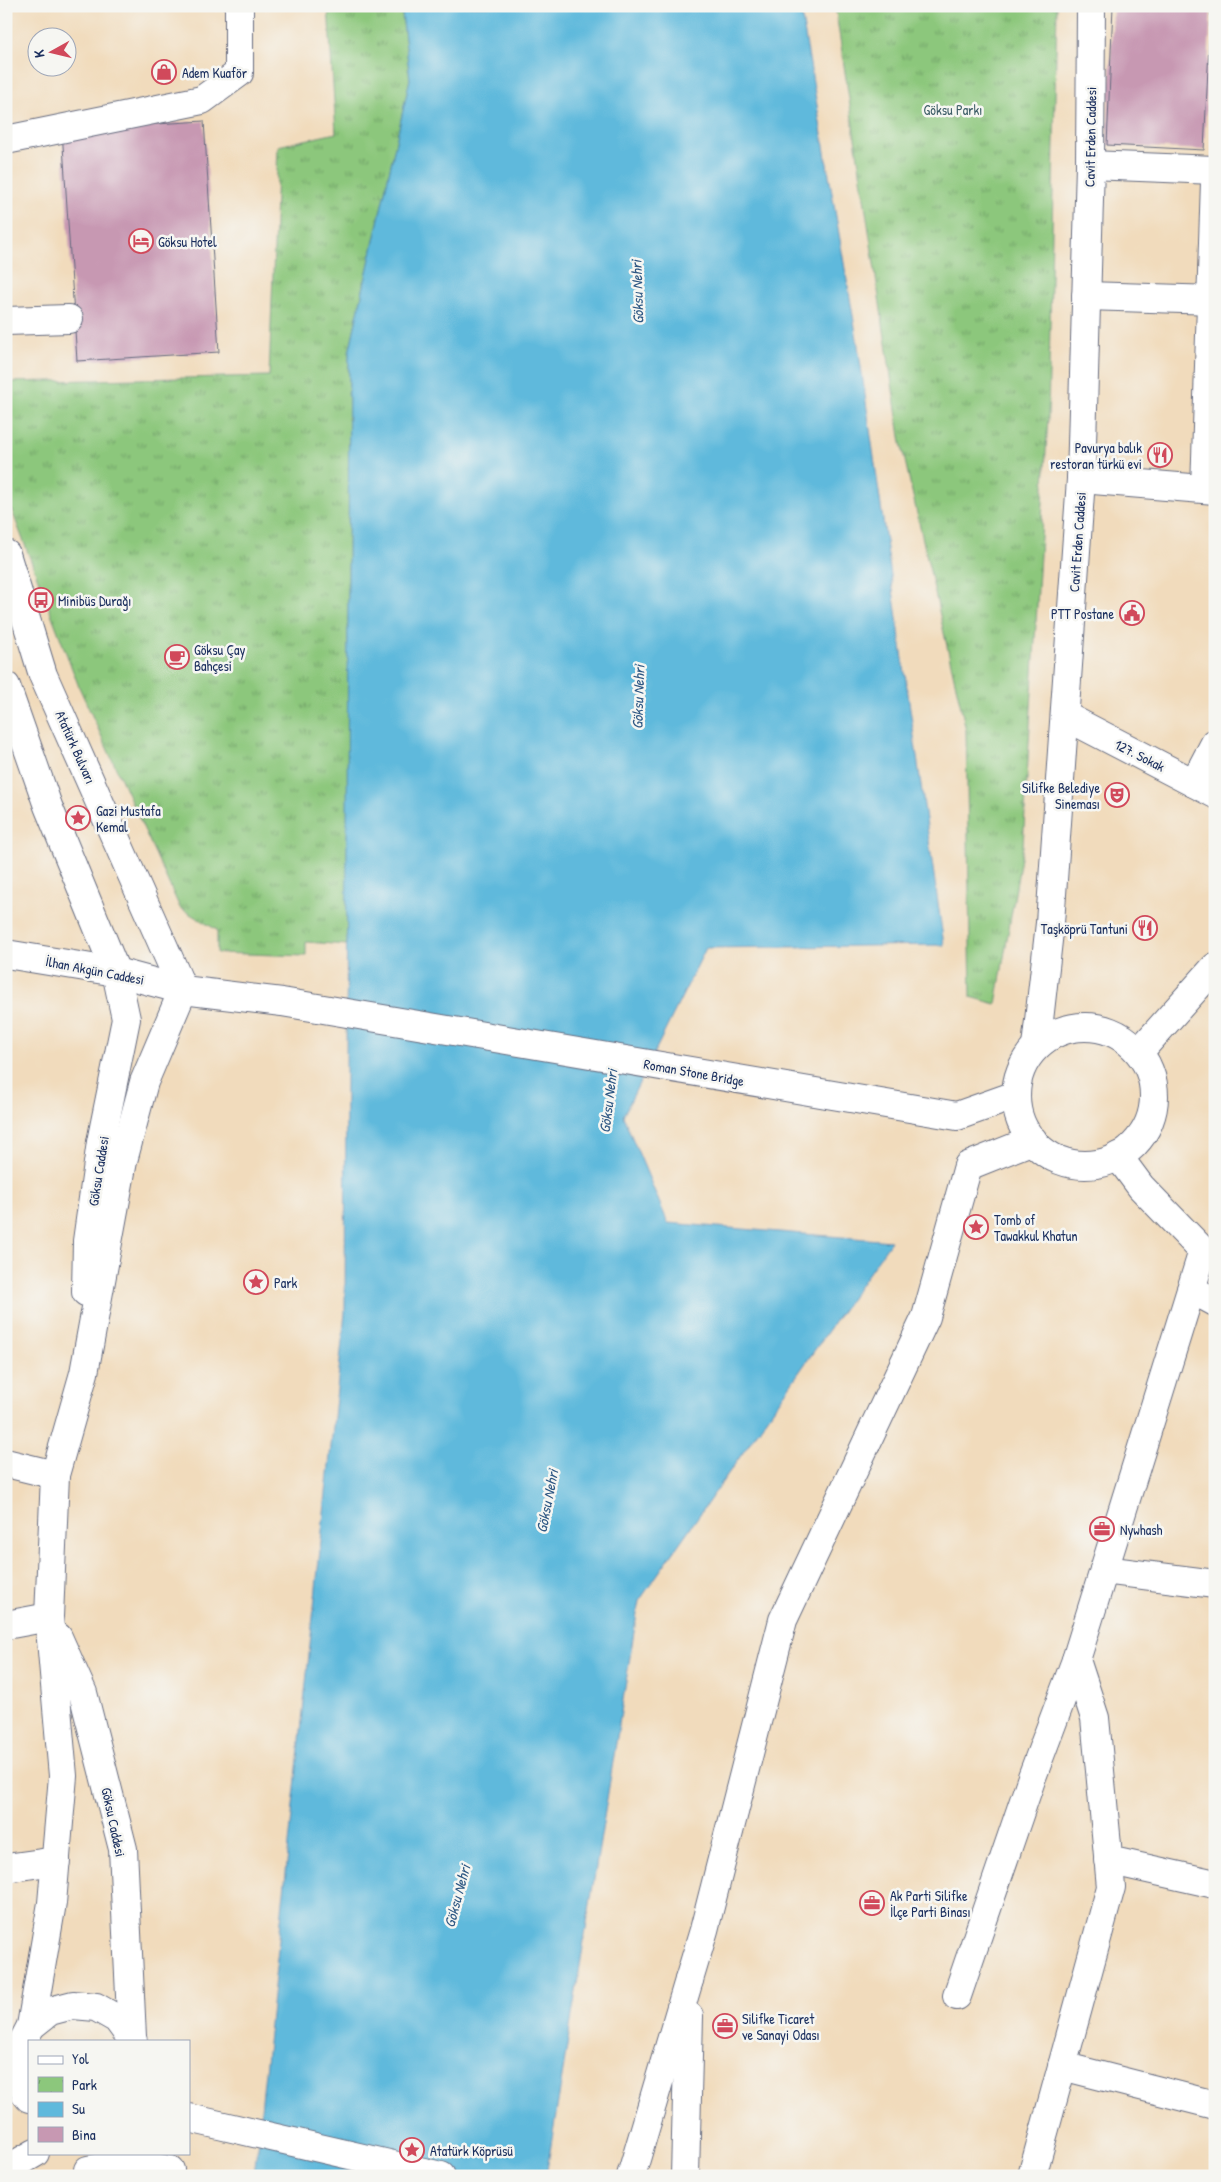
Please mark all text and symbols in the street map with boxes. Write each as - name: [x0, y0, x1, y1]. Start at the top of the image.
- north arrow: [28, 28, 78, 78]
- text: K: [29, 48, 49, 59]
- shop icon: Adem Kuaför: [151, 59, 177, 85]
- place label: Adem Kuaför: [182, 63, 248, 82]
- street label: Cavit Erden Caddesi: [1080, 87, 1100, 187]
- park label: Göksu Parkı: [924, 100, 982, 119]
- hotel icon: Göksu Hotel: [128, 228, 154, 254]
- place label: Göksu Hotel: [158, 232, 217, 251]
- water label: Göksu Nehri: [625, 258, 649, 324]
- place label: Pavurya balık restoran türkü evi: [1050, 438, 1142, 473]
- restaurant icon: Pavurya balık restoran türkü evi: [1147, 442, 1173, 468]
- street label: Cavit Erden Caddesi: [1064, 491, 1090, 593]
- bus stop icon: Minibüs Durağı: [28, 587, 54, 613]
- place label: Minibüs Durağı: [58, 591, 131, 611]
- public building icon: PTT Postane: [1119, 600, 1145, 626]
- place label: PTT Postane: [1051, 604, 1114, 623]
- place label: Göksu Çay Bahçesi: [194, 640, 246, 675]
- cafe icon: Göksu Çay Bahçesi: [164, 644, 190, 670]
- water label: Göksu Nehri: [626, 663, 650, 729]
- street label: Atatürk Bulvarı: [51, 708, 101, 786]
- street label: 127. Sokak: [1112, 734, 1169, 776]
- place label: Silifke Belediye Sineması: [1022, 778, 1100, 813]
- theatre icon: Silifke Belediye Sineması: [1104, 782, 1130, 808]
- place label: Gazi Mustafa Kemal: [96, 801, 161, 836]
- place icon: Gazi Mustafa Kemal: [65, 805, 91, 831]
- restaurant icon: Taşköprü Tantuni: [1132, 915, 1158, 941]
- place label: Taşköprü Tantuni: [1041, 919, 1128, 939]
- street label: İlhan Akgün Caddesi: [44, 951, 146, 990]
- street label: Roman Stone Bridge: [642, 1054, 746, 1091]
- water label: Göksu Nehri: [594, 1066, 623, 1134]
- street label: Göksu Caddesi: [83, 1135, 113, 1207]
- place label: Tomb of Tawakkul Khatun: [994, 1210, 1078, 1245]
- place icon: Tomb of Tawakkul Khatun: [963, 1214, 989, 1240]
- place icon: Park: [243, 1269, 269, 1295]
- place label: Park: [274, 1273, 298, 1292]
- water label: Göksu Nehri: [531, 1466, 564, 1534]
- office icon: Nywhash: [1089, 1516, 1115, 1542]
- place label: Nywhash: [1120, 1520, 1163, 1540]
- street label: Göksu Caddesi: [97, 1786, 131, 1858]
- water label: Göksu Nehri: [439, 1861, 476, 1930]
- place label: Ak Parti Silifke İlçe Parti Binası: [890, 1886, 971, 1921]
- office icon: Ak Parti Silifke İlçe Parti Binası: [859, 1890, 885, 1916]
- place label: Silifke Ticaret ve Sanayi Odası: [742, 2009, 820, 2045]
- office icon: Silifke Ticaret ve Sanayi Odası: [712, 2013, 738, 2039]
- legend: [28, 2040, 190, 2154]
- text: Yol: [72, 2048, 89, 2069]
- text: Park: [72, 2074, 97, 2095]
- text: Su: [72, 2098, 85, 2119]
- text: Bina: [72, 2124, 96, 2145]
- place icon: Atatürk Köprüsü: [399, 2137, 425, 2163]
- place label: Atatürk Köprüsü: [430, 2141, 513, 2161]

